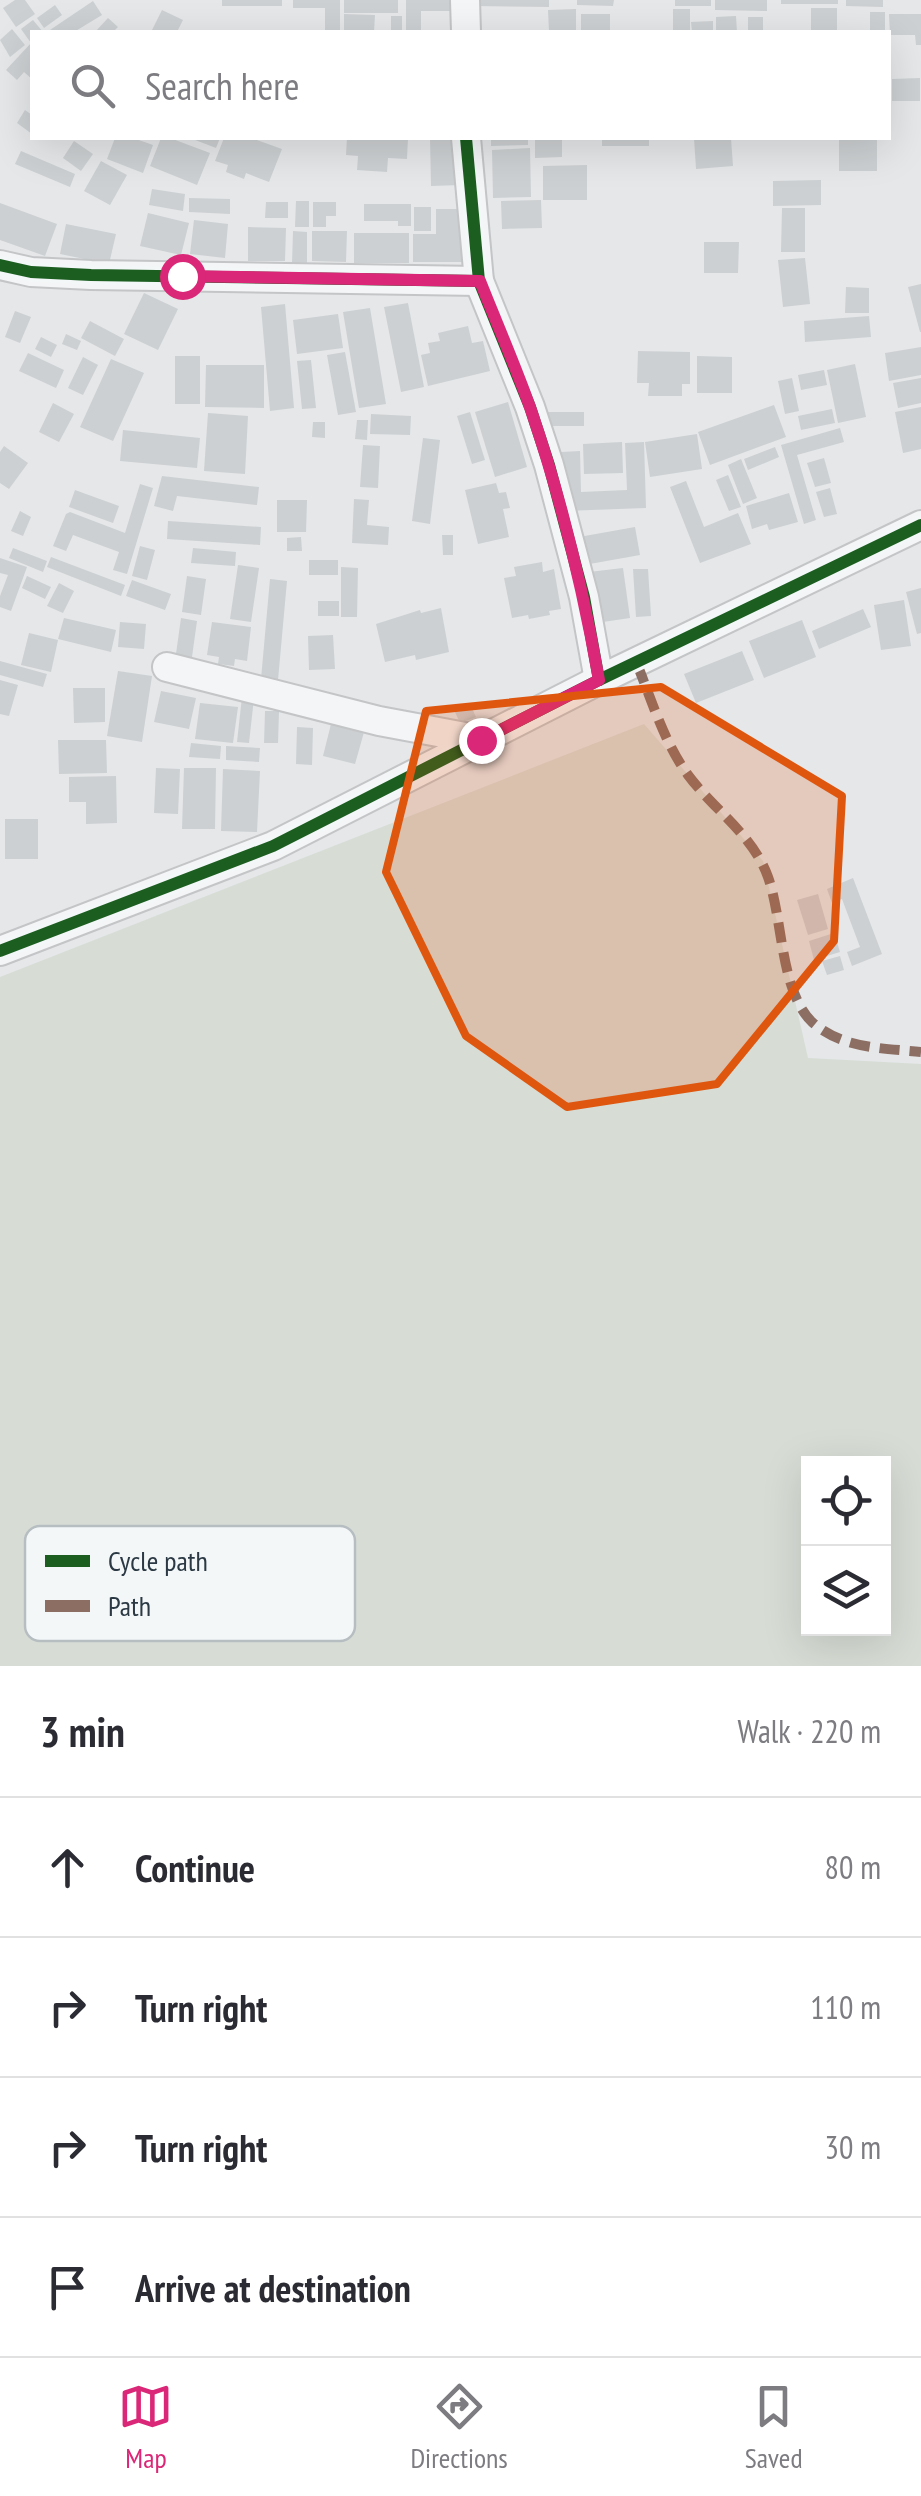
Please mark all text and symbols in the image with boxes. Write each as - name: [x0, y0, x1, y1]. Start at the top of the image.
- search box: [30, 30, 891, 140]
- icon: search: [65, 58, 120, 113]
- text: Search here: [145, 61, 299, 110]
- route start: [160, 254, 206, 300]
- route end: [459, 718, 505, 764]
- map controls: [801, 1456, 891, 1636]
- button: locate: [801, 1456, 891, 1546]
- legend: [25, 1526, 355, 1641]
- text: Cycle path: [108, 1542, 208, 1579]
- button: layers: [801, 1546, 891, 1636]
- text: Path: [108, 1587, 151, 1624]
- text: 3 min: [40, 1704, 125, 1759]
- text: Walk · 220 m: [737, 1710, 881, 1752]
- icon: ahead: [40, 1840, 95, 1895]
- text: Continue: [135, 1843, 255, 1892]
- text: 80 m: [825, 1846, 881, 1888]
- icon: right: [40, 1980, 95, 2035]
- text: Turn right: [135, 1983, 267, 2032]
- text: 110 m: [810, 1986, 881, 2028]
- icon: right: [40, 2120, 95, 2175]
- text: Turn right: [135, 2123, 267, 2172]
- text: 30 m: [825, 2126, 881, 2168]
- icon: arrive: [40, 2260, 95, 2315]
- text: Arrive at destination: [135, 2263, 411, 2312]
- tab: Map: [118, 2379, 173, 2476]
- tab: Directions: [410, 2379, 508, 2476]
- tab: Saved: [745, 2379, 803, 2476]

